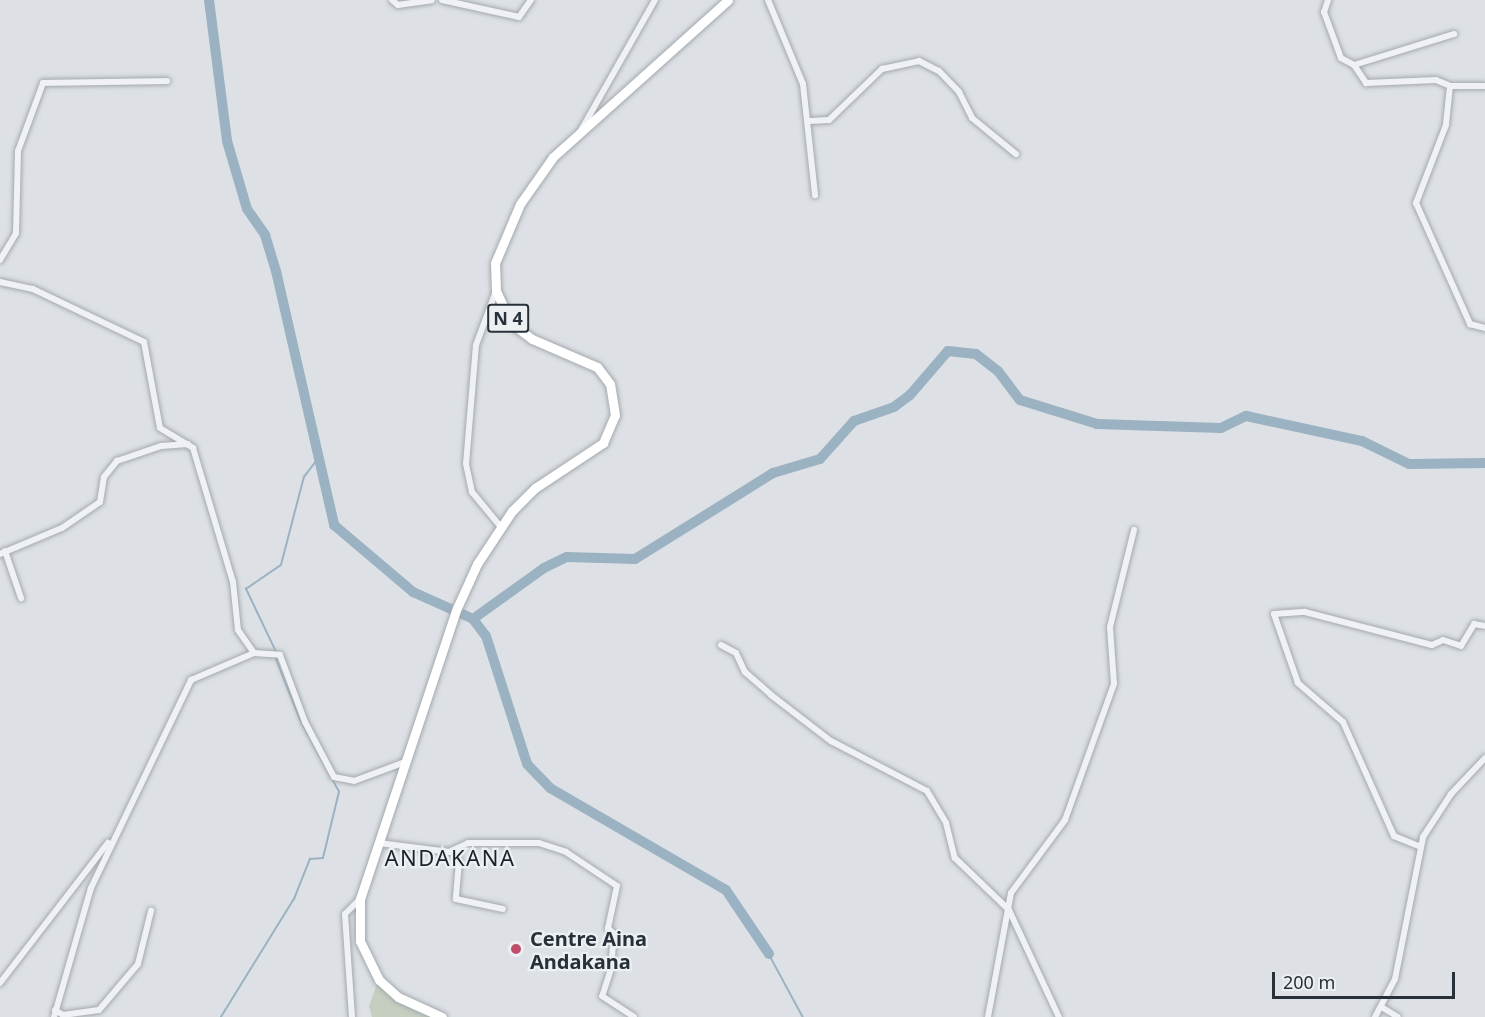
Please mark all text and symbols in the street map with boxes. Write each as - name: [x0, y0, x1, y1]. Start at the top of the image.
- road number: N 4: [487, 303, 529, 333]
- district label: ANDAKANA: [385, 845, 515, 871]
- place label: Centre Aina Andakana: [530, 926, 647, 973]
- marker: Centre Aina Andakana: [507, 940, 525, 958]
- scale bar: [1275, 960, 1458, 998]
- text: 200 m: [1283, 970, 1335, 994]

